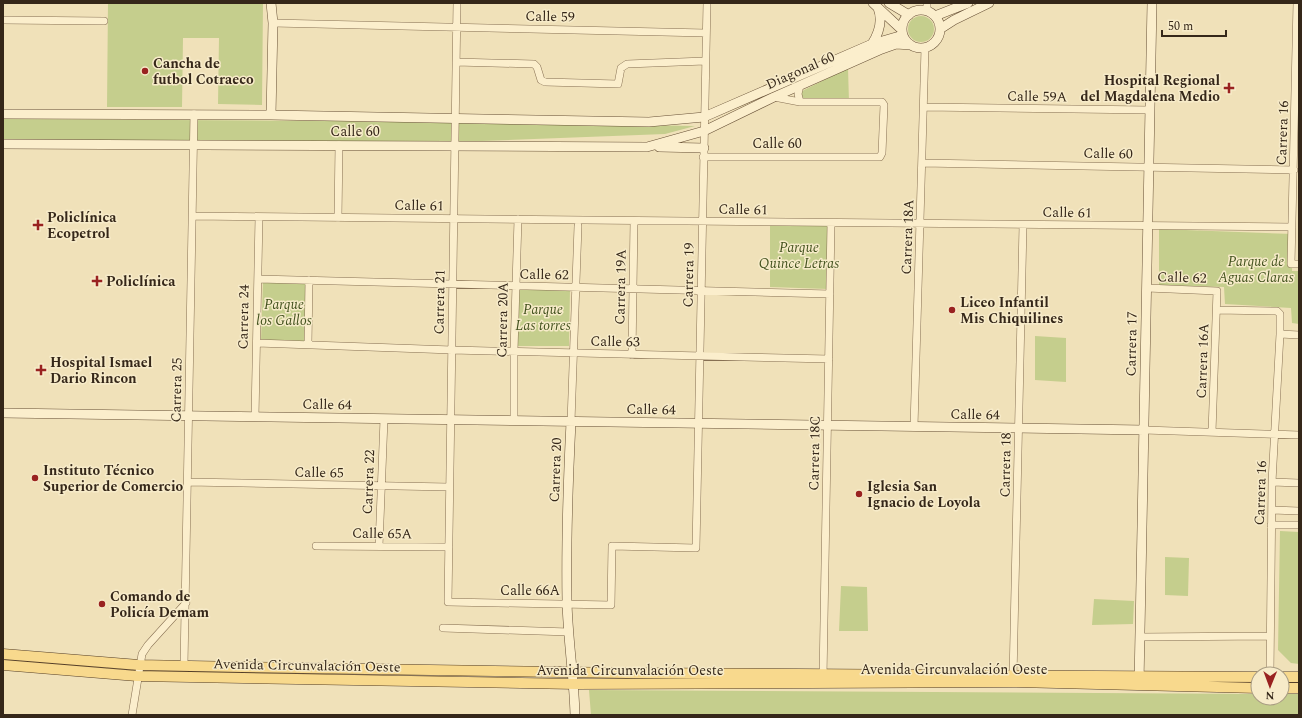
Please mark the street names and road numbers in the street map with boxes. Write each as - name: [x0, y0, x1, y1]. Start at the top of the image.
- street label: Calle 59: [525, 6, 575, 27]
- street label: Diagonal 60: [762, 46, 838, 95]
- street label: Calle 59A: [1007, 85, 1068, 108]
- street label: Carrera 16: [1271, 100, 1294, 166]
- street label: Calle 60: [330, 121, 380, 142]
- street label: Calle 60: [752, 133, 802, 154]
- street label: Calle 60: [1083, 143, 1133, 164]
- street label: Calle 61: [394, 195, 444, 216]
- street label: Carrera 18A: [896, 198, 919, 275]
- street label: Calle 61: [718, 199, 768, 220]
- street label: Calle 61: [1042, 202, 1092, 223]
- street label: Carrera 19: [677, 242, 700, 308]
- street label: Carrera 19A: [609, 249, 632, 325]
- street label: Calle 62: [519, 264, 569, 285]
- street label: Calle 62: [1157, 266, 1207, 289]
- street label: Carrera 21: [428, 269, 451, 335]
- street label: Carrera 20A: [491, 282, 514, 358]
- street label: Carrera 24: [232, 284, 255, 350]
- street label: Carrera 17: [1120, 311, 1143, 377]
- street label: Carrera 16A: [1191, 322, 1214, 399]
- street label: Calle 63: [590, 331, 640, 352]
- street label: Carrera 25: [165, 357, 188, 423]
- street label: Calle 64: [302, 394, 352, 415]
- street label: Calle 64: [626, 399, 676, 420]
- street label: Calle 64: [950, 404, 1000, 425]
- street label: Carrera 18C: [803, 415, 826, 491]
- street label: Carrera 18: [994, 432, 1017, 498]
- street label: Carrera 20: [544, 437, 567, 503]
- street label: Carrera 22: [357, 449, 380, 515]
- street label: Carrera 16: [1249, 460, 1272, 526]
- street label: Calle 65: [294, 462, 344, 483]
- street label: Calle 65A: [352, 522, 413, 545]
- street label: Calle 66A: [500, 580, 560, 601]
- street label: Avenida Circunvalación Oeste: [213, 653, 401, 678]
- street label: Avenida Circunvalación Oeste: [860, 659, 1048, 680]
- street label: Avenida Circunvalación Oeste: [536, 660, 724, 681]

